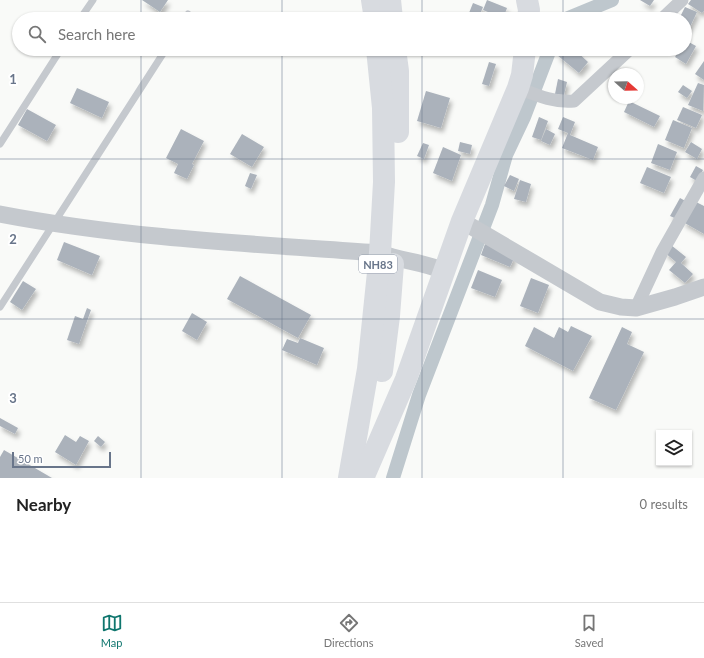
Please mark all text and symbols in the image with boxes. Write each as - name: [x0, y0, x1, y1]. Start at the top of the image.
- search box: [12, 12, 692, 56]
- icon: search: [26, 23, 48, 45]
- text: Search here: [58, 25, 135, 43]
- north arrow: [608, 68, 644, 104]
- text: 1: [9, 71, 17, 87]
- text: 2: [9, 231, 17, 247]
- road number: NH83: [359, 255, 397, 273]
- text: 3: [9, 390, 17, 406]
- map controls: [656, 430, 692, 466]
- button: layers: [656, 430, 692, 466]
- scale bar: [12, 450, 111, 469]
- text: 50 m: [18, 452, 43, 465]
- text: Nearby: [16, 494, 71, 515]
- text: 0 results: [640, 496, 688, 512]
- tab: Map: [101, 612, 123, 649]
- tab: Directions: [324, 612, 373, 649]
- tab: Saved: [575, 612, 603, 649]

